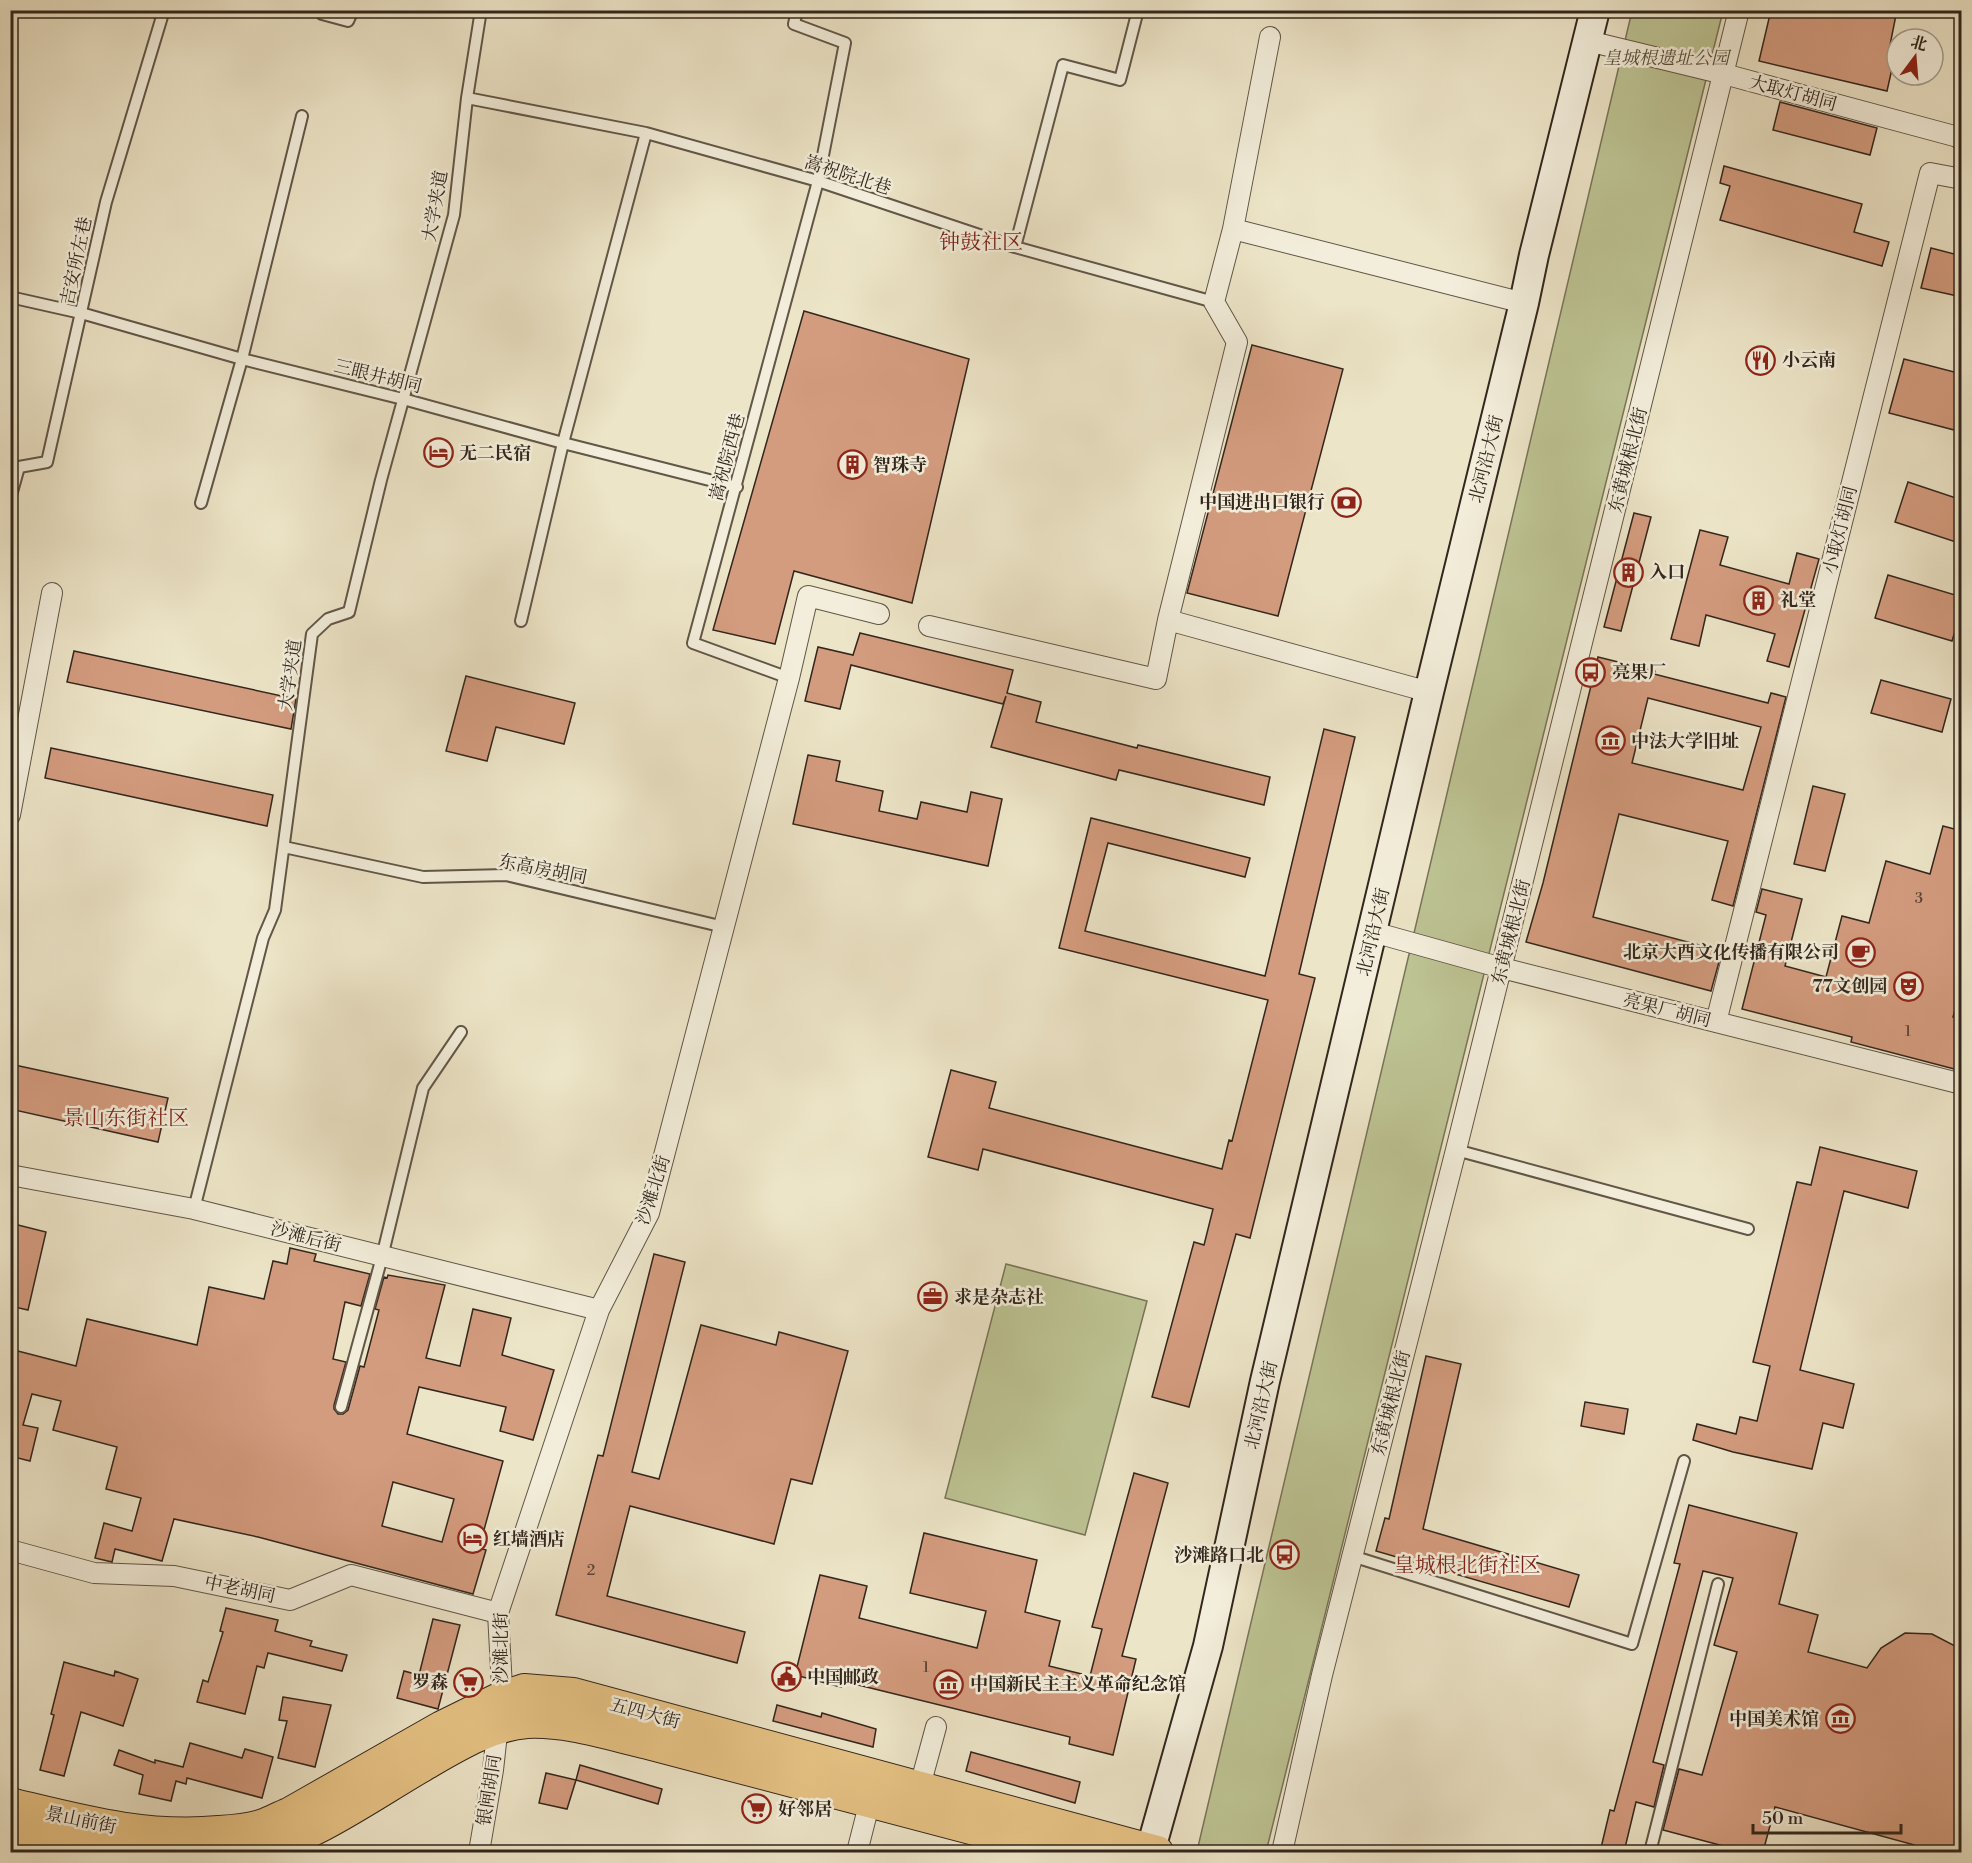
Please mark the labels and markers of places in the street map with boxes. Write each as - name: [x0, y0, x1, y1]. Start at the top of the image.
- restaurant icon: 小云南: [1745, 344, 1777, 376]
- place label: 小云南: [1782, 349, 1836, 372]
- hotel icon: 无二民宿: [422, 437, 454, 469]
- place label: 无二民宿: [459, 442, 531, 465]
- building icon: 智珠寺: [836, 449, 868, 481]
- place label: 智珠寺: [873, 454, 927, 477]
- bank icon: 中国进出口银行: [1330, 486, 1362, 518]
- place label: 中国进出口银行: [1199, 491, 1325, 514]
- building icon: 入口: [1612, 556, 1644, 588]
- place label: 入口: [1649, 561, 1685, 584]
- building icon: 礼堂: [1743, 584, 1775, 616]
- place label: 礼堂: [1780, 589, 1816, 612]
- bus stop icon: 亮果厂: [1575, 656, 1607, 688]
- place label: 亮果厂: [1612, 661, 1666, 684]
- museum icon: 中法大学旧址: [1594, 725, 1626, 757]
- place label: 中法大学旧址: [1631, 730, 1739, 753]
- cafe icon: 北京大酉文化传播有限公司: [1844, 936, 1876, 968]
- place label: 北京大酉文化传播有限公司: [1623, 941, 1839, 964]
- theatre icon: 77文创园: [1892, 970, 1924, 1002]
- place label: 77文创园: [1812, 975, 1887, 998]
- office icon: 求是杂志社: [917, 1281, 949, 1313]
- place label: 求是杂志社: [954, 1286, 1044, 1309]
- hotel icon: 红墙酒店: [456, 1523, 488, 1555]
- place label: 红墙酒店: [493, 1528, 565, 1551]
- bus stop icon: 沙滩路口北: [1269, 1539, 1301, 1571]
- place label: 沙滩路口北: [1174, 1544, 1264, 1567]
- public building icon: 中国邮政: [770, 1661, 802, 1693]
- supermarket icon: 罗森: [453, 1666, 485, 1698]
- place label: 中国邮政: [807, 1666, 879, 1689]
- museum icon: 中国新民主主义革命纪念馆: [933, 1668, 965, 1700]
- place label: 罗森: [412, 1671, 448, 1694]
- place label: 中国新民主主义革命纪念馆: [970, 1673, 1186, 1696]
- museum icon: 中国美术馆: [1824, 1703, 1856, 1735]
- place label: 中国美术馆: [1729, 1708, 1819, 1731]
- supermarket icon: 好邻居: [741, 1793, 773, 1825]
- place label: 好邻居: [778, 1798, 832, 1821]

